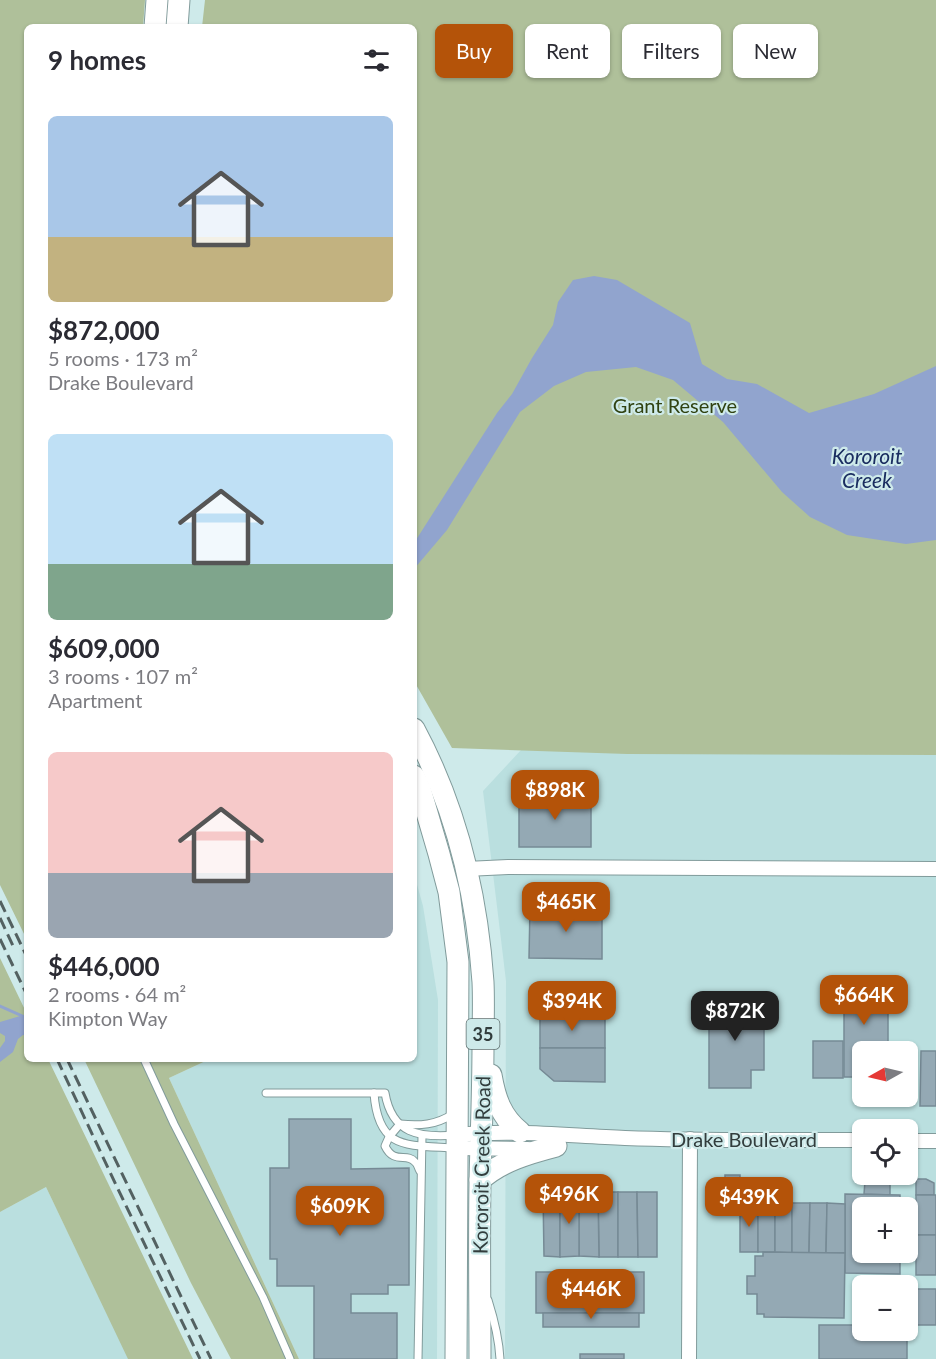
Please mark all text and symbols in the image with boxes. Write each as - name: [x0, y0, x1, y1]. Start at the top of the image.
- chip: Buy: [435, 24, 513, 78]
- chip: Rent: [525, 24, 610, 78]
- chip: Filters: [622, 24, 721, 78]
- chip: New: [733, 24, 818, 78]
- text: 9 homes: [48, 44, 146, 76]
- icon: filters: [360, 44, 393, 77]
- icon: home: [167, 155, 275, 263]
- text: $872,000: [48, 314, 160, 346]
- text: 5 rooms · 173 m²: [48, 346, 198, 370]
- text: Drake Boulevard: [48, 370, 194, 394]
- park label: Grant Reserve: [613, 393, 737, 417]
- water label: Kororoit Creek: [832, 443, 903, 492]
- icon: home: [167, 473, 275, 581]
- text: $609,000: [48, 632, 160, 664]
- text: 3 rooms · 107 m²: [48, 664, 198, 688]
- text: Apartment: [48, 688, 142, 712]
- pin: $898K: [513, 770, 597, 821]
- text: $898K: [525, 777, 585, 801]
- icon: home: [167, 791, 275, 899]
- pin: $465K: [524, 882, 608, 933]
- text: $465K: [536, 889, 596, 913]
- text: $446,000: [48, 950, 160, 982]
- pin: $664K: [822, 975, 906, 1026]
- pin: $394K: [530, 981, 614, 1032]
- text: 2 rooms · 64 m²: [48, 982, 186, 1006]
- text: $664K: [834, 982, 894, 1006]
- text: $394K: [542, 988, 602, 1012]
- pin: $872K: [693, 991, 777, 1042]
- text: $872K: [705, 998, 765, 1022]
- text: Kimpton Way: [48, 1006, 168, 1030]
- road number: 35: [466, 1019, 500, 1049]
- north arrow: [852, 1041, 918, 1107]
- map controls: [852, 1041, 918, 1341]
- street label: Kororoit Creek Road: [467, 1076, 495, 1254]
- button: locate: [852, 1119, 918, 1185]
- street label: Drake Boulevard: [671, 1127, 817, 1151]
- pin: $496K: [527, 1174, 611, 1225]
- pin: $439K: [707, 1177, 791, 1228]
- text: $496K: [539, 1181, 599, 1205]
- text: $439K: [719, 1184, 779, 1208]
- pin: $609K: [298, 1186, 382, 1237]
- text: $609K: [310, 1193, 370, 1217]
- button: +: [852, 1197, 918, 1263]
- pin: $446K: [549, 1269, 633, 1320]
- button: −: [852, 1275, 918, 1341]
- text: $446K: [561, 1276, 621, 1300]

